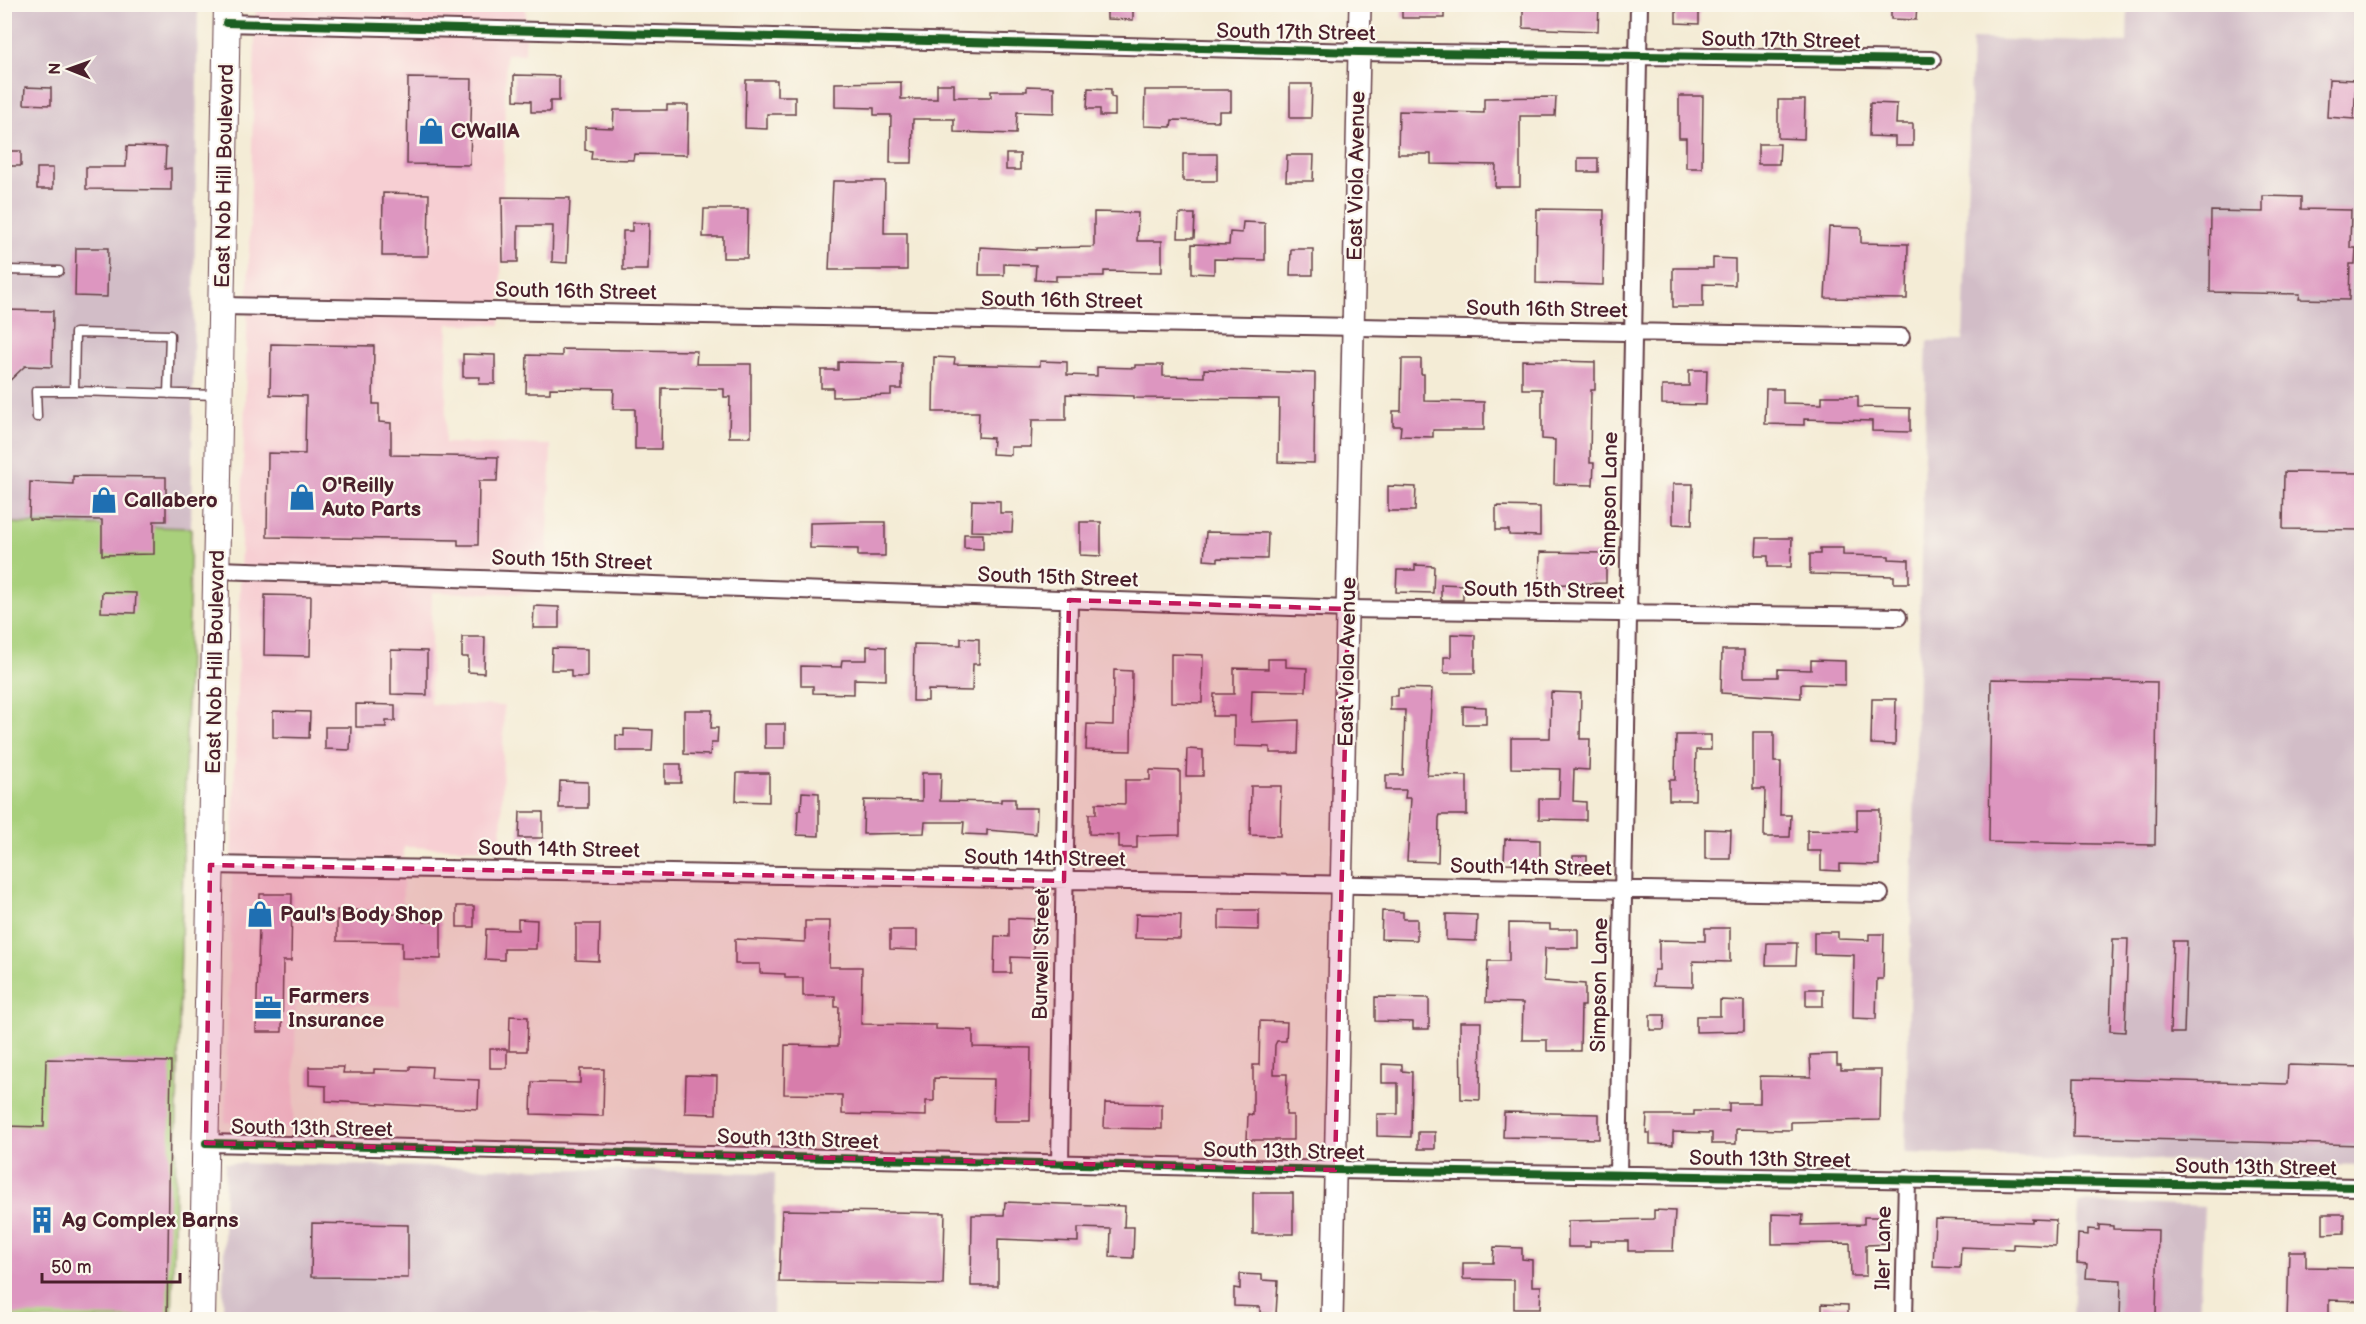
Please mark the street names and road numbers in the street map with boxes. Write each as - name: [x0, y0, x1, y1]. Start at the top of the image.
- street label: South 17th Street: [1216, 19, 1376, 46]
- street label: South 17th Street: [1701, 27, 1861, 54]
- street label: East Nob Hill Boulevard: [210, 64, 239, 288]
- street label: East Viola Avenue: [1343, 91, 1370, 261]
- street label: South 16th Street: [495, 278, 658, 305]
- street label: South 16th Street: [981, 287, 1144, 314]
- street label: South 16th Street: [1466, 296, 1629, 323]
- street label: Simpson Lane: [1596, 431, 1623, 567]
- street label: South 15th Street: [491, 545, 653, 576]
- street label: East Nob Hill Boulevard: [201, 550, 230, 774]
- street label: South 15th Street: [977, 562, 1139, 593]
- street label: East Viola Avenue: [1334, 577, 1361, 747]
- street label: South 15th Street: [1463, 577, 1625, 604]
- street label: South 14th Street: [478, 836, 641, 863]
- street label: South 14th Street: [964, 845, 1127, 872]
- street label: South 14th Street: [1450, 854, 1613, 881]
- street label: Burwell Street: [1028, 887, 1055, 1020]
- street label: Simpson Lane: [1586, 917, 1613, 1053]
- street label: South 13th Street: [231, 1115, 394, 1142]
- street label: South 13th Street: [717, 1124, 880, 1155]
- street label: South 13th Street: [1203, 1138, 1366, 1165]
- street label: South 13th Street: [1689, 1146, 1852, 1173]
- street label: South 13th Street: [2175, 1154, 2338, 1181]
- street label: Iler Lane: [1870, 1206, 1897, 1290]

